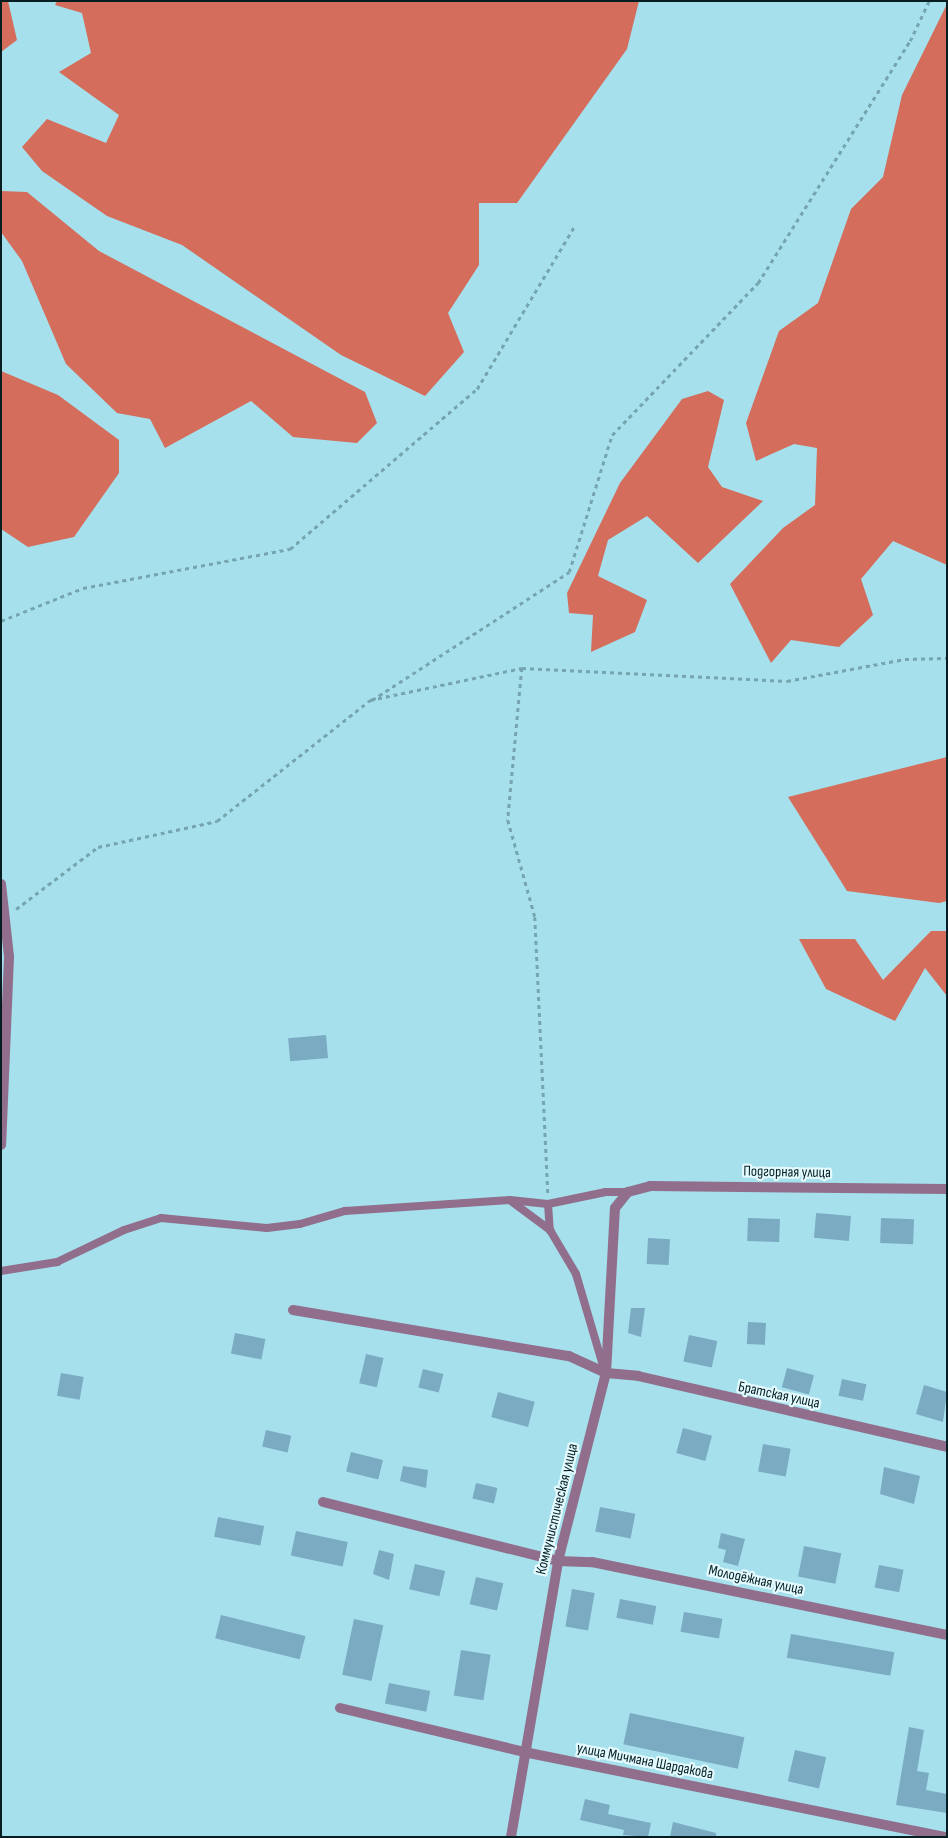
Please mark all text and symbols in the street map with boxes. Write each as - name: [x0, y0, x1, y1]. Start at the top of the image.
- street label: Подгорная улица: [743, 1162, 831, 1182]
- street label: Братская улица: [736, 1378, 822, 1412]
- street label: Коммунистическая улица: [532, 1442, 582, 1576]
- street label: Молодёжная улица: [707, 1561, 805, 1599]
- street label: улица Мичмана Шардакова: [575, 1739, 715, 1783]

